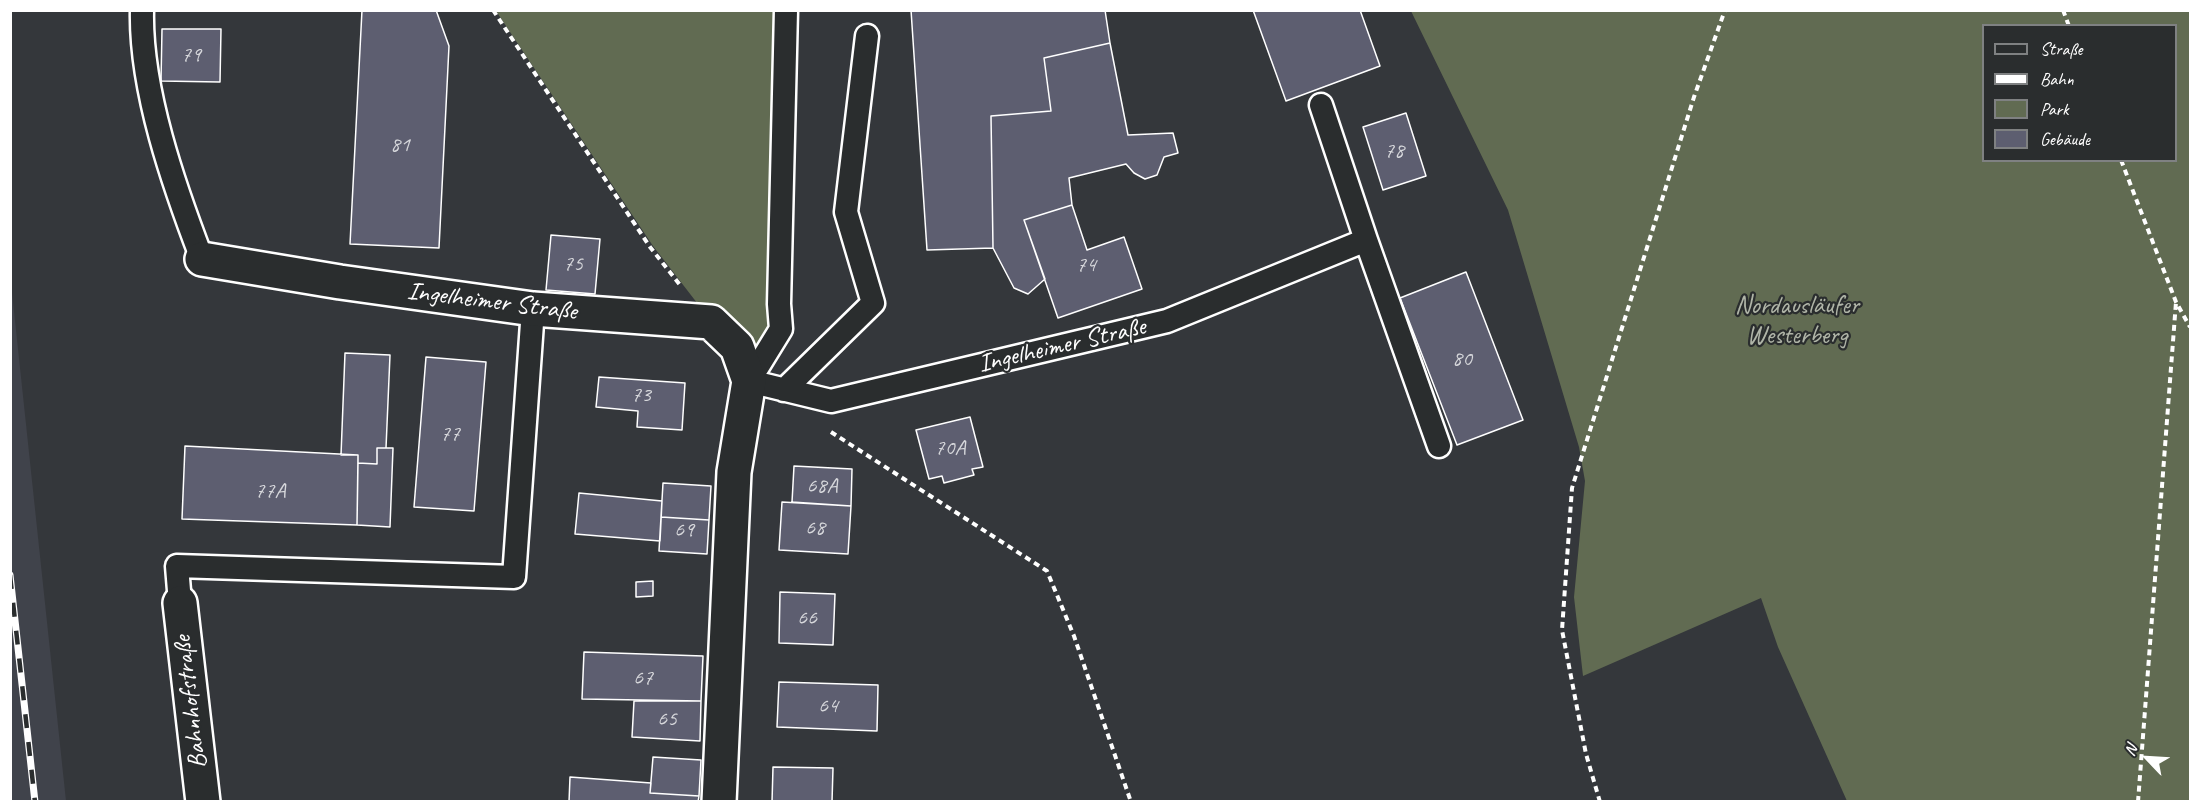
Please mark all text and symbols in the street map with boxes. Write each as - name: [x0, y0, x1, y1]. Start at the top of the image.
- legend: [1982, 24, 2177, 162]
- text: Straße: [2040, 38, 2082, 60]
- house number: 79: [181, 42, 201, 68]
- text: Bahn: [2040, 68, 2074, 90]
- text: Park: [2040, 98, 2069, 120]
- text: Gebäude: [2040, 128, 2090, 150]
- house number: 81: [390, 132, 410, 158]
- house number: 78: [1384, 138, 1404, 164]
- house number: 75: [563, 251, 583, 277]
- house number: 74: [1076, 252, 1096, 278]
- street label: Ingelheimer Straße: [405, 276, 579, 328]
- park label: Nordausläufer Westerberg: [1735, 290, 1859, 352]
- street label: Ingelheimer Straße: [975, 312, 1149, 380]
- house number: 80: [1452, 346, 1472, 372]
- house number: 73: [631, 382, 651, 408]
- house number: 77: [440, 421, 460, 447]
- house number: 70A: [935, 435, 965, 461]
- house number: 68A: [807, 473, 837, 499]
- house number: 77A: [255, 478, 285, 504]
- house number: 68: [805, 515, 825, 541]
- house number: 69: [674, 517, 694, 543]
- house number: 66: [797, 605, 817, 631]
- street label: Bahnhofstraße: [167, 634, 215, 770]
- house number: 67: [633, 665, 653, 691]
- house number: 64: [818, 693, 838, 719]
- house number: 65: [657, 706, 677, 732]
- north arrow: [2117, 728, 2177, 788]
- text: N: [2120, 742, 2142, 759]

